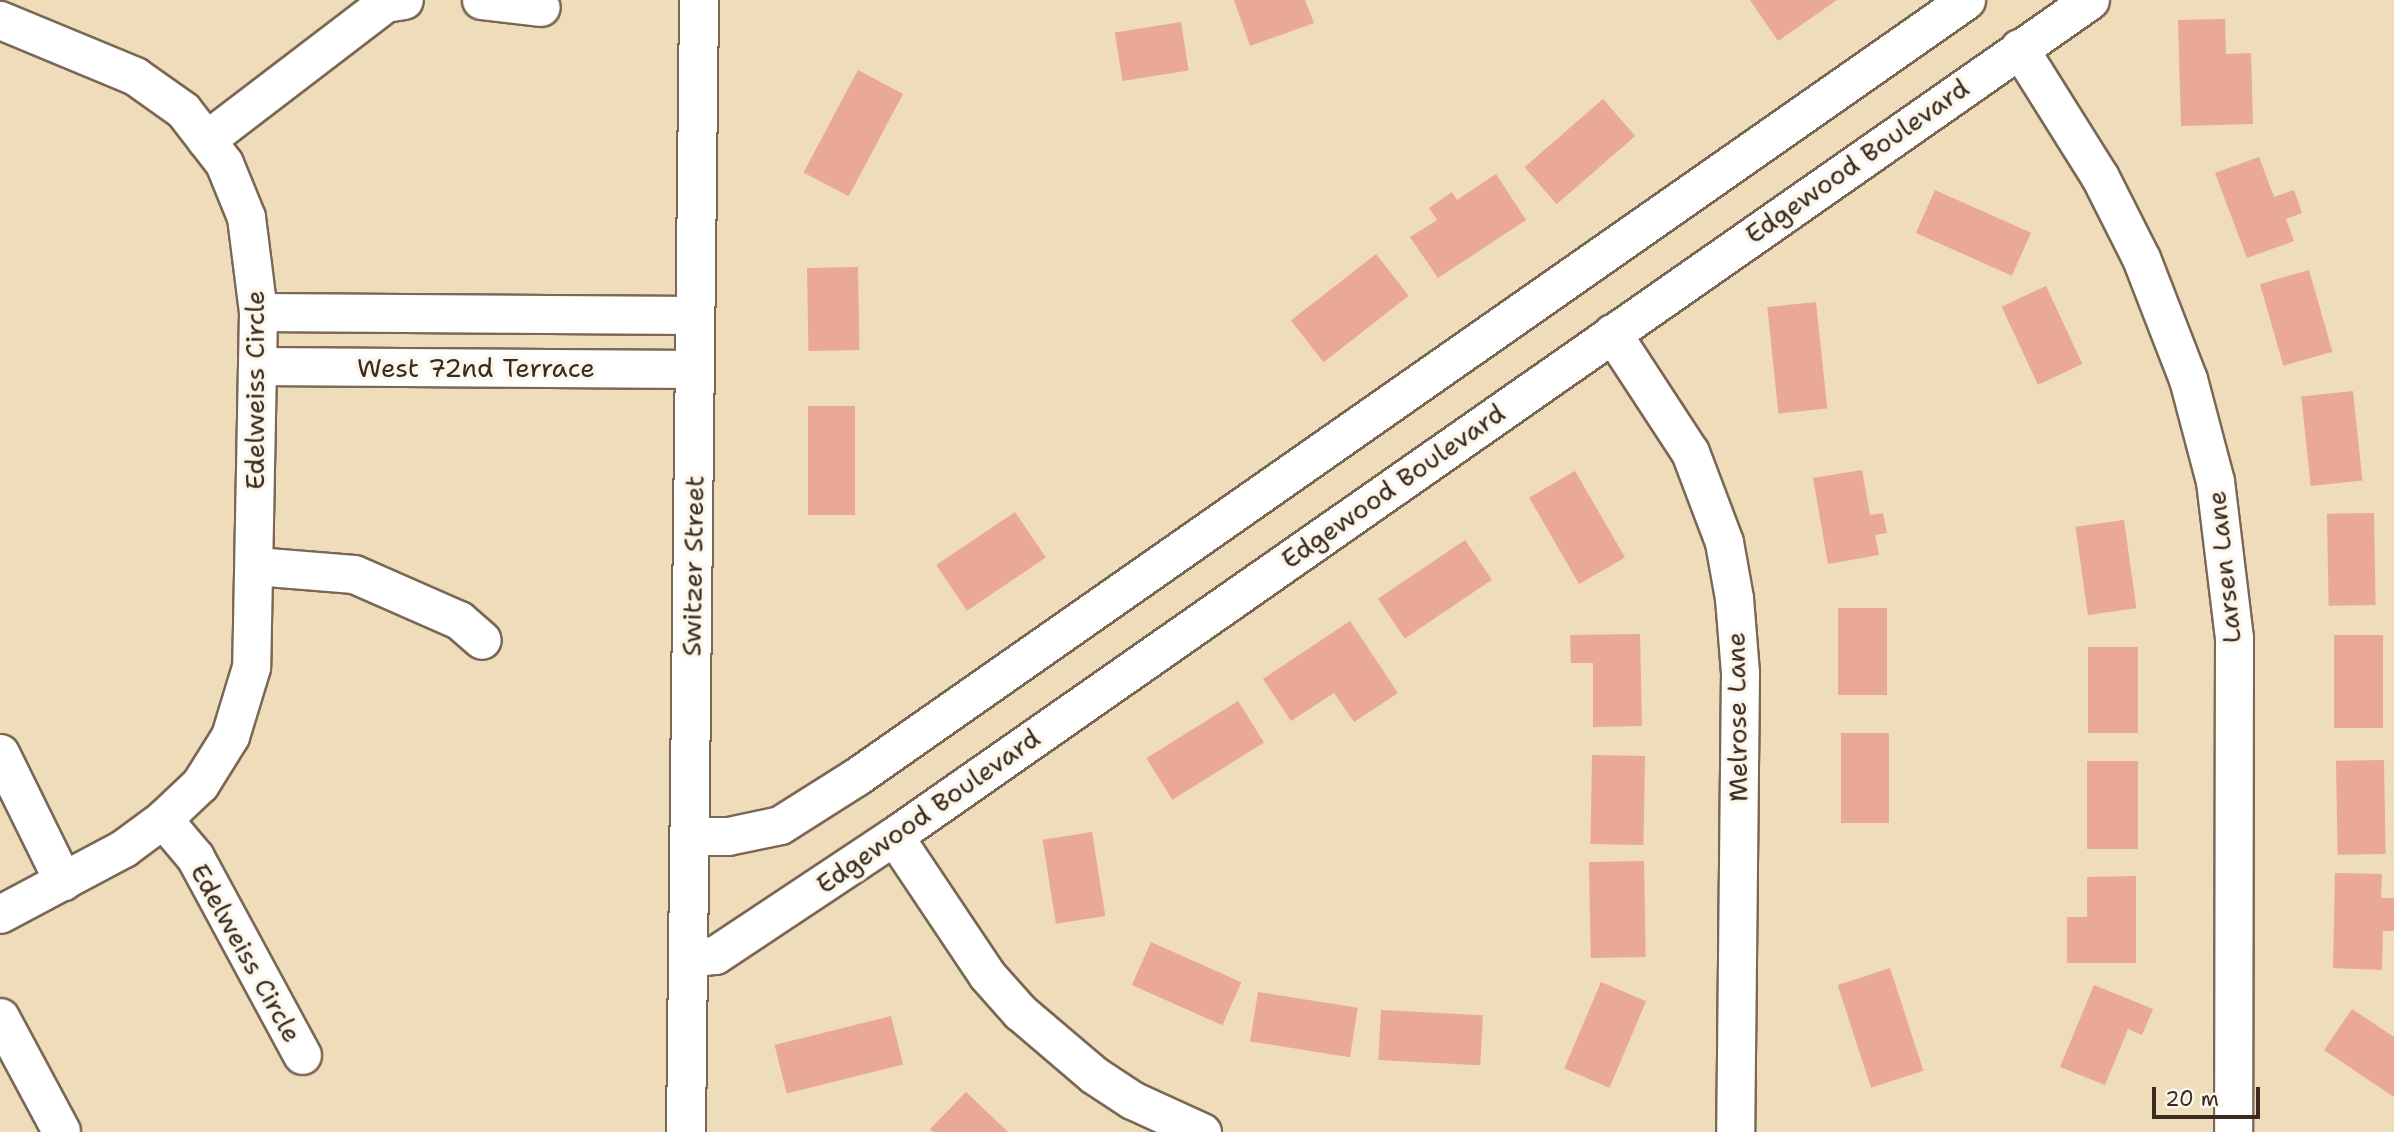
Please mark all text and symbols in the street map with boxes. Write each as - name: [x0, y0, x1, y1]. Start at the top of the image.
- street label: Edgewood Boulevard: [1739, 72, 1975, 250]
- street label: Edelweiss Circle: [239, 290, 271, 490]
- street label: West 72nd Terrace: [357, 352, 595, 384]
- street label: Edgewood Boulevard: [1275, 397, 1511, 575]
- street label: Switzer Street: [676, 475, 710, 657]
- street label: Larsen Lane: [2200, 489, 2248, 645]
- street label: Melrose Lane: [1720, 632, 1754, 802]
- street label: Edgewood Boulevard: [810, 722, 1046, 900]
- street label: Edelweiss Circle: [184, 858, 308, 1048]
- scale bar: [2156, 1072, 2264, 1116]
- text: 20 m: [2165, 1085, 2219, 1113]

